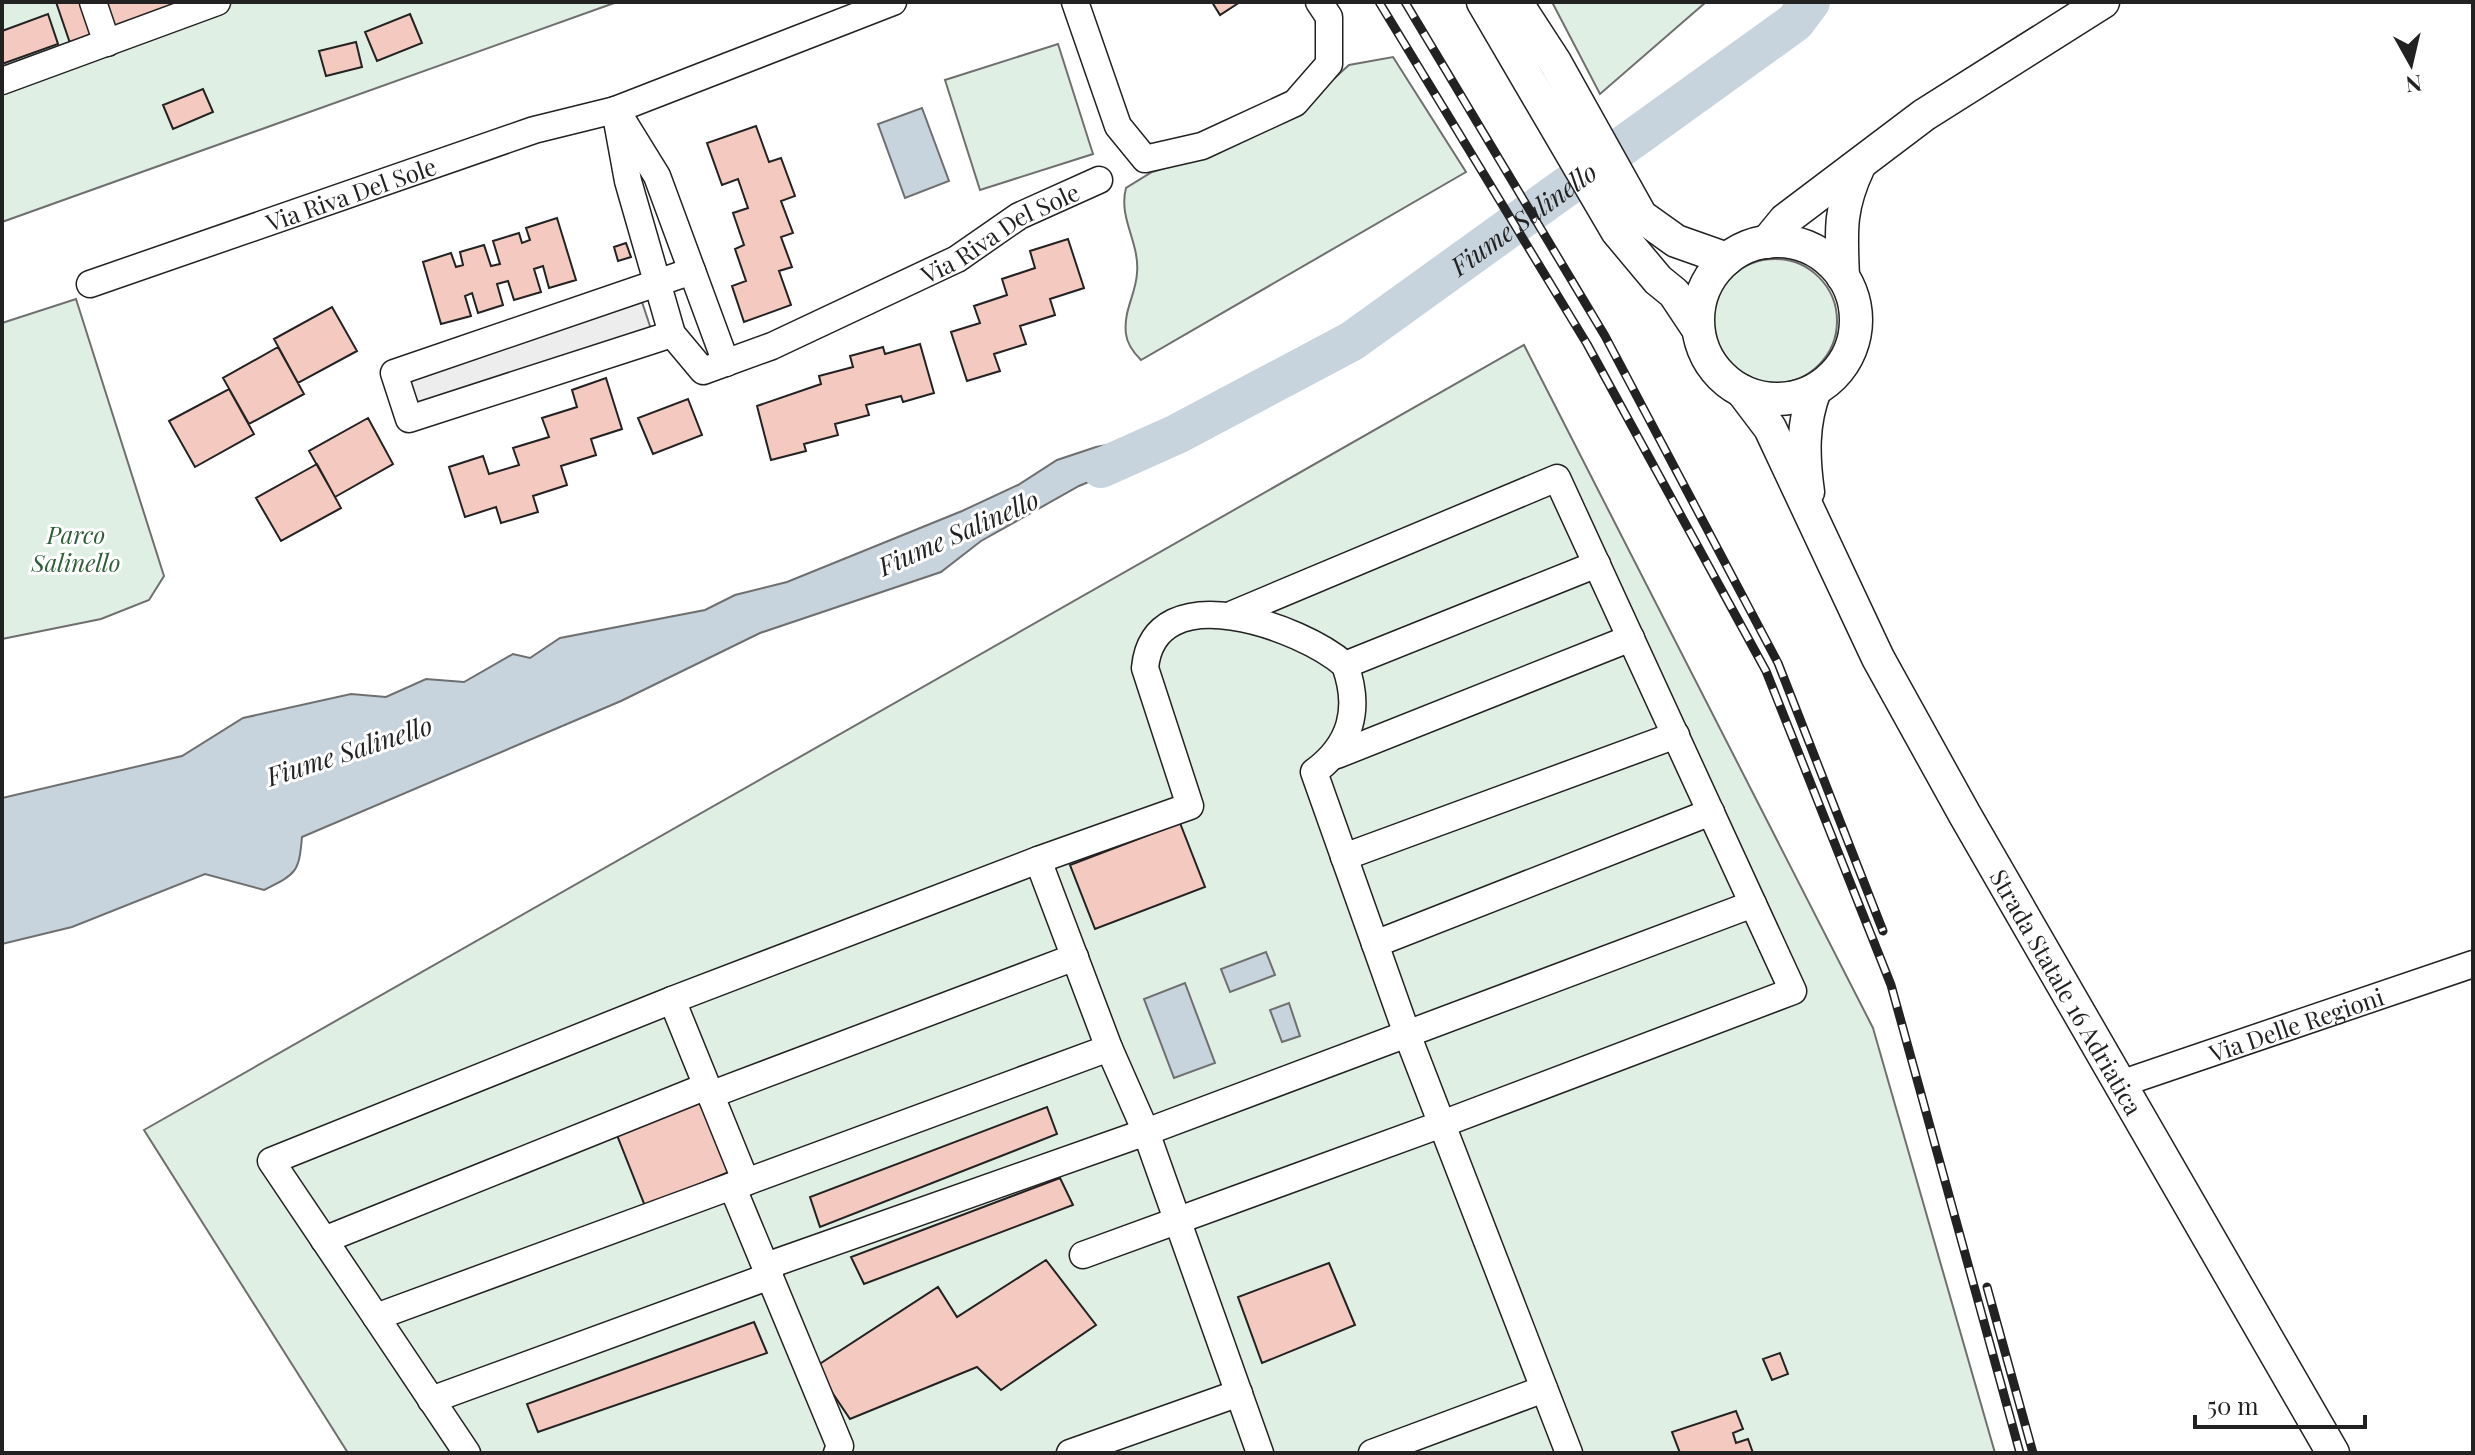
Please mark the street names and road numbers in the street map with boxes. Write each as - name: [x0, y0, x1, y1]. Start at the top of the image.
- street label: Via Riva Del Sole: [260, 149, 440, 238]
- street label: Via Riva Del Sole: [914, 175, 1084, 290]
- street label: Strada Statale 16 Adriatica: [1983, 863, 2150, 1121]
- street label: Via Delle Regioni: [2204, 980, 2388, 1069]

